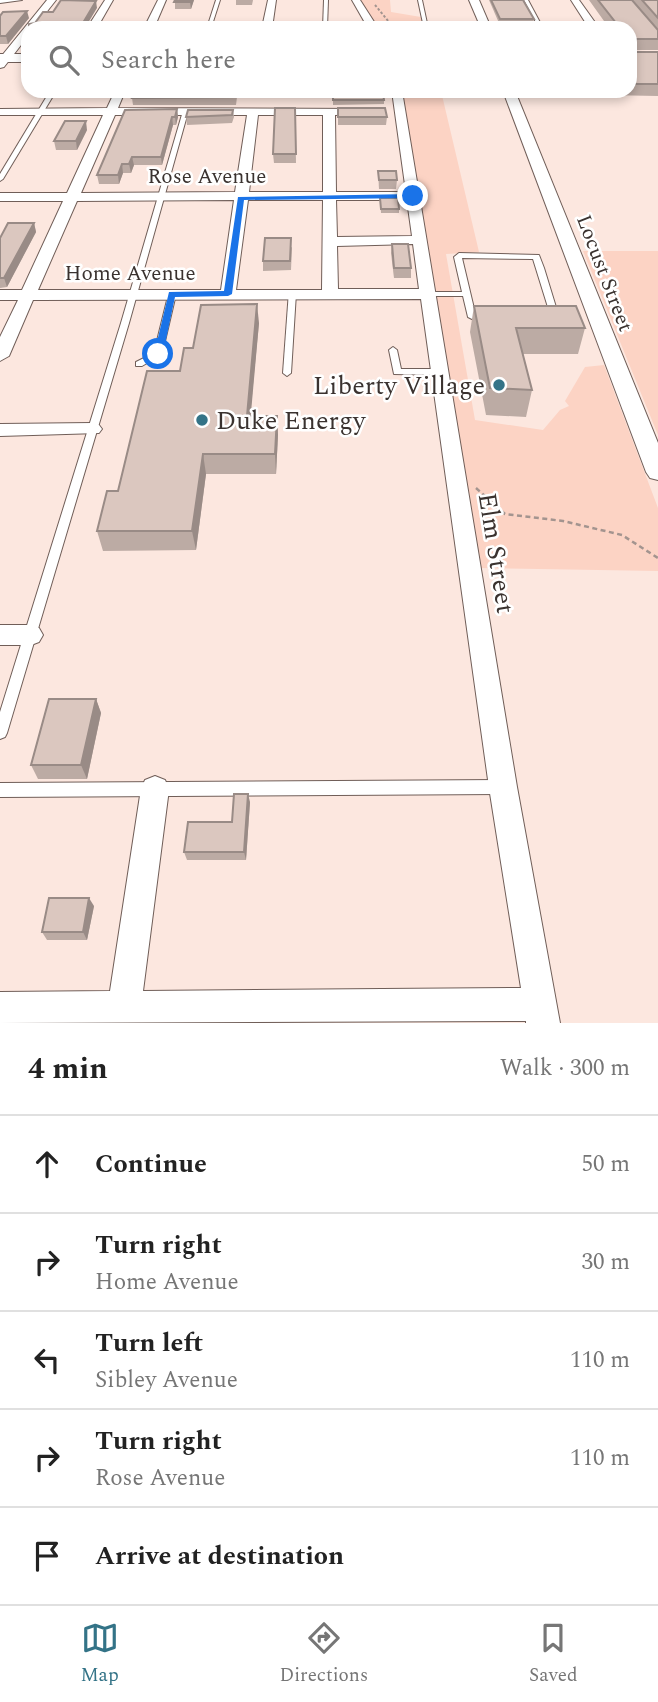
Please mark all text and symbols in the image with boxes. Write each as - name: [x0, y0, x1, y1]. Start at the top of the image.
- search box: [21, 21, 637, 98]
- text: Search here: [101, 40, 236, 80]
- icon: search: [45, 41, 83, 79]
- street label: Rose Avenue: [147, 161, 267, 193]
- route end: [397, 180, 428, 211]
- street label: Locust Street: [567, 210, 641, 337]
- street label: Home Avenue: [64, 258, 196, 290]
- route start: [142, 338, 173, 369]
- place label: Liberty Village: [313, 366, 485, 406]
- marker: Liberty Village: [491, 377, 507, 393]
- place label: Duke Energy: [216, 401, 367, 441]
- marker: Duke Energy: [194, 412, 210, 428]
- street label: Elm Street: [467, 490, 525, 616]
- text: 4 min: [28, 1046, 108, 1092]
- text: Walk · 300 m: [500, 1051, 630, 1086]
- text: Continue: [95, 1144, 207, 1184]
- icon: ahead: [28, 1145, 66, 1183]
- text: 50 m: [581, 1147, 630, 1182]
- text: Turn right: [95, 1225, 222, 1265]
- icon: right: [28, 1243, 66, 1281]
- text: 30 m: [581, 1245, 630, 1280]
- text: Home Avenue: [95, 1265, 239, 1300]
- text: Turn left: [95, 1323, 203, 1363]
- icon: left: [28, 1341, 66, 1379]
- text: 110 m: [570, 1343, 630, 1378]
- text: Sibley Avenue: [95, 1363, 238, 1398]
- text: Turn right: [95, 1421, 222, 1461]
- icon: right: [28, 1439, 66, 1477]
- text: 110 m: [570, 1441, 630, 1476]
- text: Rose Avenue: [95, 1461, 225, 1496]
- text: Arrive at destination: [95, 1536, 344, 1576]
- icon: arrive: [28, 1537, 66, 1575]
- tab: Map: [80, 1619, 119, 1690]
- tab: Directions: [279, 1619, 368, 1690]
- tab: Saved: [529, 1619, 578, 1690]

